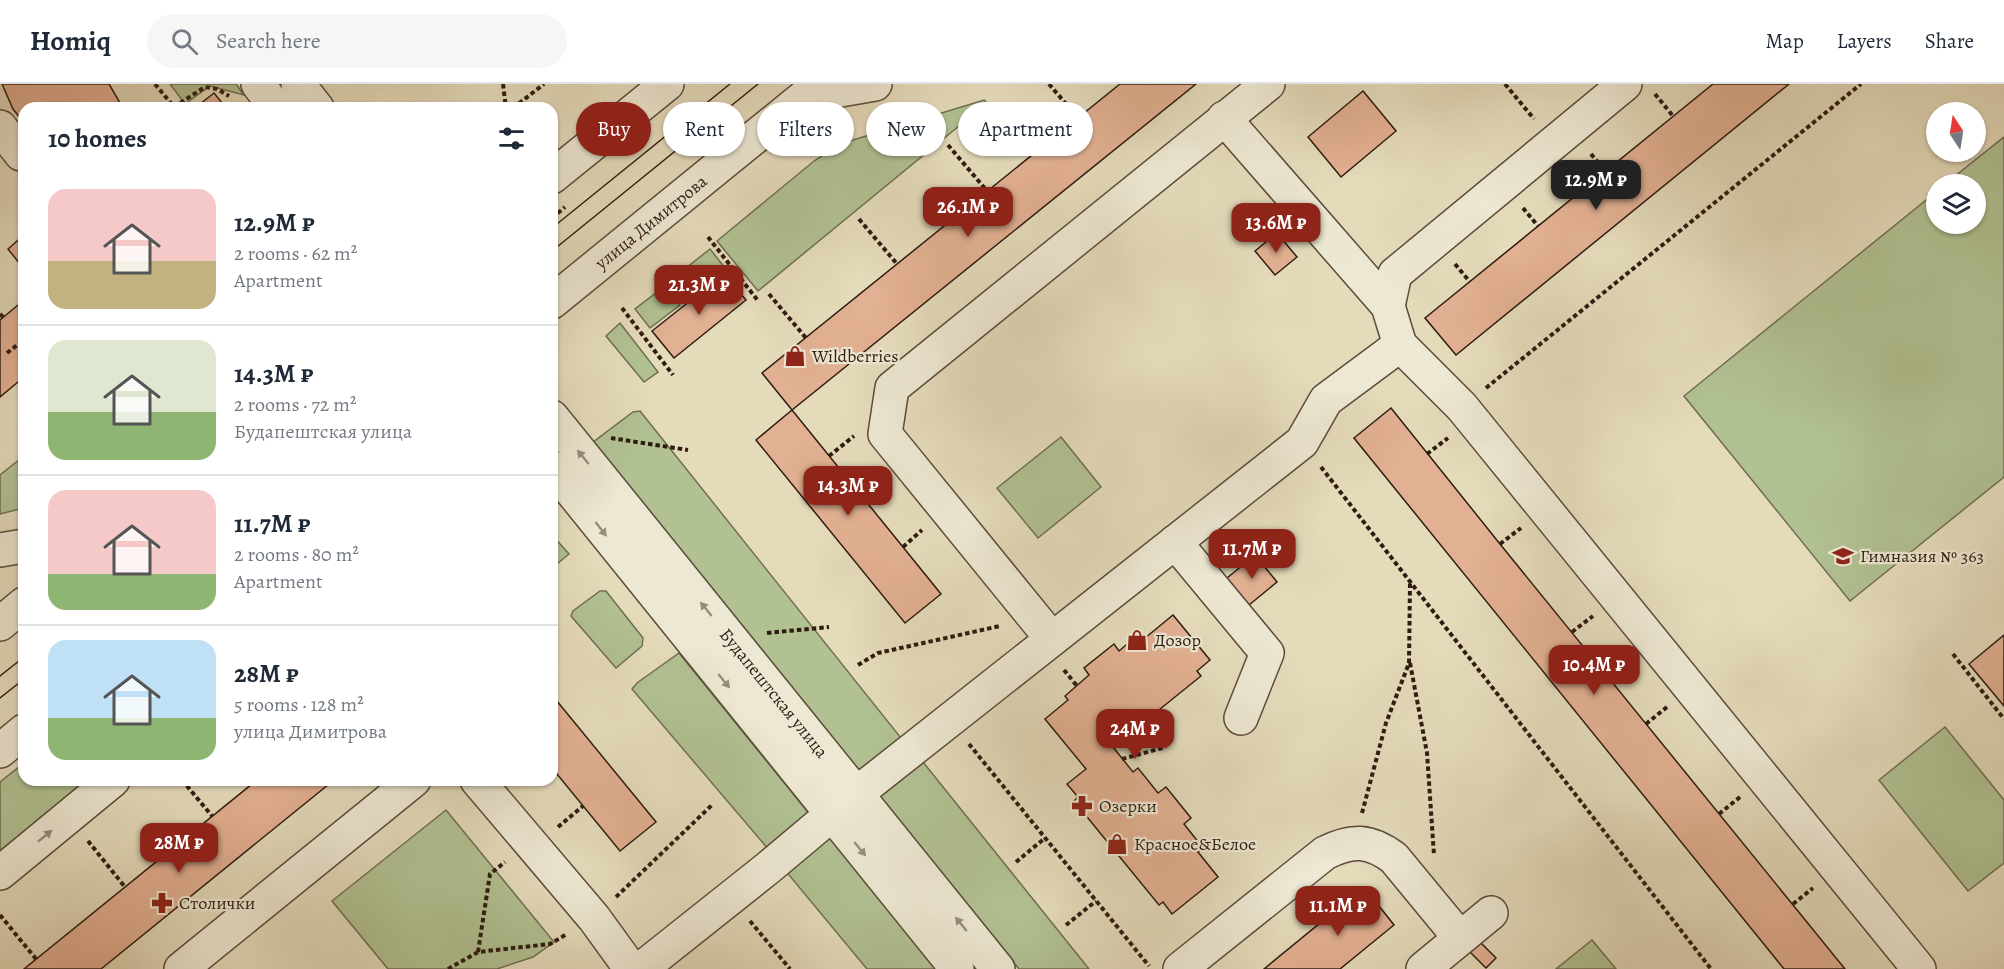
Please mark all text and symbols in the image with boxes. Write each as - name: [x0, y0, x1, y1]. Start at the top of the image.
- search box: [147, 14, 567, 68]
- text: Homiq: [30, 22, 111, 60]
- icon: search: [168, 25, 201, 58]
- text: Search here: [216, 26, 321, 56]
- text: Map: [1765, 27, 1804, 55]
- text: Layers: [1837, 27, 1892, 55]
- text: Share: [1925, 27, 1974, 55]
- chip: Buy: [576, 102, 651, 156]
- chip: Rent: [663, 102, 745, 156]
- chip: Filters: [757, 102, 854, 156]
- chip: New: [866, 102, 946, 156]
- chip: Apartment: [958, 102, 1093, 156]
- north arrow: [1926, 102, 1986, 162]
- map controls: [1926, 102, 1986, 234]
- text: 10 homes: [48, 121, 147, 156]
- icon: filters: [495, 122, 528, 155]
- pin: 12.9M ₽: [1541, 160, 1651, 211]
- text: 12.9M ₽: [1565, 166, 1627, 193]
- street label: улица Димитрова: [589, 169, 713, 275]
- button: layers: [1926, 174, 1986, 234]
- pin: 26.1M ₽: [913, 187, 1023, 238]
- text: 26.1M ₽: [937, 193, 999, 220]
- pin: 13.6M ₽: [1221, 203, 1331, 254]
- text: 12.9M ₽: [234, 205, 315, 240]
- text: 13.6M ₽: [1245, 209, 1307, 236]
- icon: home: [96, 213, 168, 285]
- text: 2 rooms · 62 m²: [234, 240, 357, 267]
- pin: 21.3M ₽: [644, 265, 754, 316]
- text: Apartment: [234, 267, 323, 294]
- text: 21.3M ₽: [668, 271, 730, 298]
- shop icon: Wildberries: [783, 344, 807, 368]
- place label: Wildberries: [811, 344, 899, 368]
- text: 14.3M ₽: [234, 356, 313, 391]
- icon: home: [96, 364, 168, 436]
- text: 2 rooms · 72 m²: [234, 391, 356, 418]
- text: Будапештская улица: [234, 418, 412, 445]
- one-way arrow: [577, 449, 590, 465]
- pin: 14.3M ₽: [793, 466, 903, 517]
- text: 14.3M ₽: [817, 472, 879, 499]
- text: 11.7M ₽: [234, 506, 310, 541]
- icon: home: [96, 514, 168, 586]
- one-way arrow: [595, 521, 608, 537]
- pin: 11.7M ₽: [1197, 529, 1307, 580]
- text: 11.7M ₽: [1223, 535, 1281, 562]
- text: 2 rooms · 80 m²: [234, 541, 359, 568]
- school or university icon: Гимназия № 363: [1831, 544, 1855, 568]
- place label: Гимназия № 363: [1860, 544, 1984, 568]
- text: Apartment: [234, 568, 323, 595]
- one-way arrow: [700, 602, 713, 617]
- street label: Будапештская улица: [714, 623, 834, 763]
- shop icon: Дозор: [1125, 628, 1149, 652]
- place label: Дозор: [1154, 628, 1201, 652]
- pin: 10.4M ₽: [1539, 645, 1649, 696]
- text: 10.4M ₽: [1563, 651, 1625, 678]
- text: 28M ₽: [234, 656, 299, 691]
- icon: home: [96, 664, 168, 736]
- one-way arrow: [717, 673, 730, 688]
- text: 5 rooms · 128 m²: [234, 691, 364, 718]
- pin: 24M ₽: [1093, 709, 1177, 760]
- text: 24M ₽: [1110, 715, 1160, 742]
- text: улица Димитрова: [234, 718, 387, 745]
- pharmacy icon: Озерки: [1070, 794, 1094, 818]
- place label: Озерки: [1099, 794, 1157, 818]
- pin: 28M ₽: [137, 823, 221, 874]
- text: 28M ₽: [154, 829, 204, 856]
- one-way arrow: [37, 830, 52, 843]
- shop icon: Красное&Белое: [1105, 832, 1129, 856]
- place label: Красное&Белое: [1134, 832, 1256, 856]
- one-way arrow: [853, 841, 866, 856]
- pin: 11.1M ₽: [1283, 886, 1393, 937]
- pharmacy icon: Столички: [150, 891, 174, 915]
- place label: Столички: [179, 891, 255, 915]
- text: 11.1M ₽: [1309, 892, 1367, 919]
- one-way arrow: [955, 916, 967, 931]

